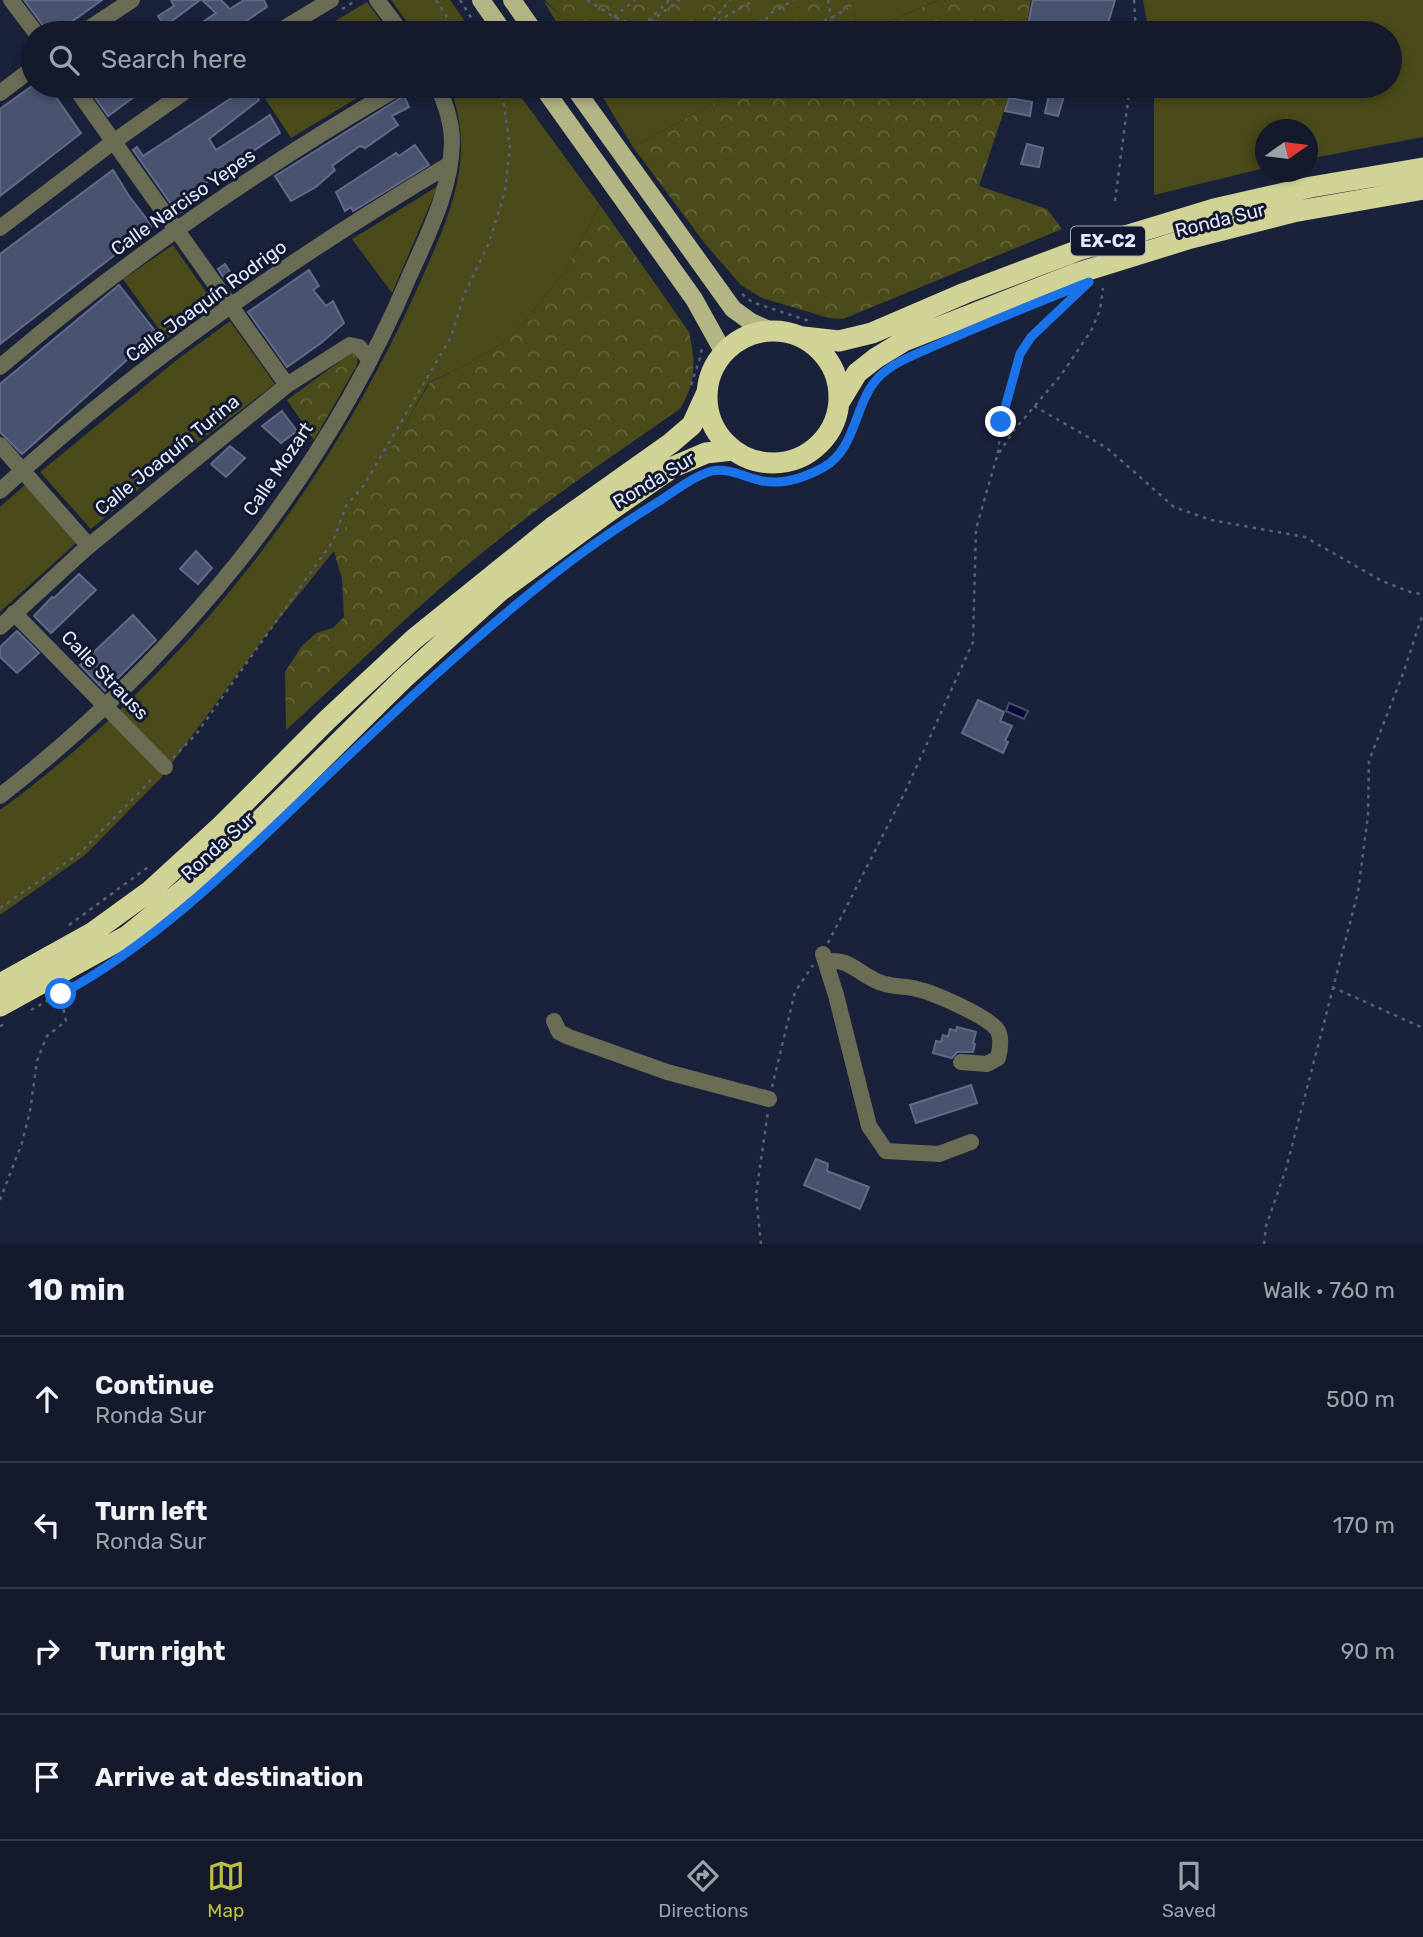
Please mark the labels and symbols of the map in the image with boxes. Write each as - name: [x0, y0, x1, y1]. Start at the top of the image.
- north arrow: [1255, 119, 1318, 182]
- street label: Calle Narciso Yepes: [106, 143, 260, 261]
- street label: Ronda Sur: [1173, 198, 1268, 242]
- road number: EX-C2: [1071, 227, 1145, 256]
- street label: Calle Joaquín Rodrigo: [121, 235, 291, 367]
- street label: Calle Joaquín Turina: [90, 390, 244, 520]
- route end: [985, 406, 1016, 437]
- street label: Calle Mozart: [238, 417, 318, 520]
- street label: Ronda Sur: [609, 446, 700, 513]
- street label: Calle Strauss: [57, 626, 153, 724]
- street label: Ronda Sur: [176, 806, 260, 885]
- route start: [45, 978, 76, 1009]

